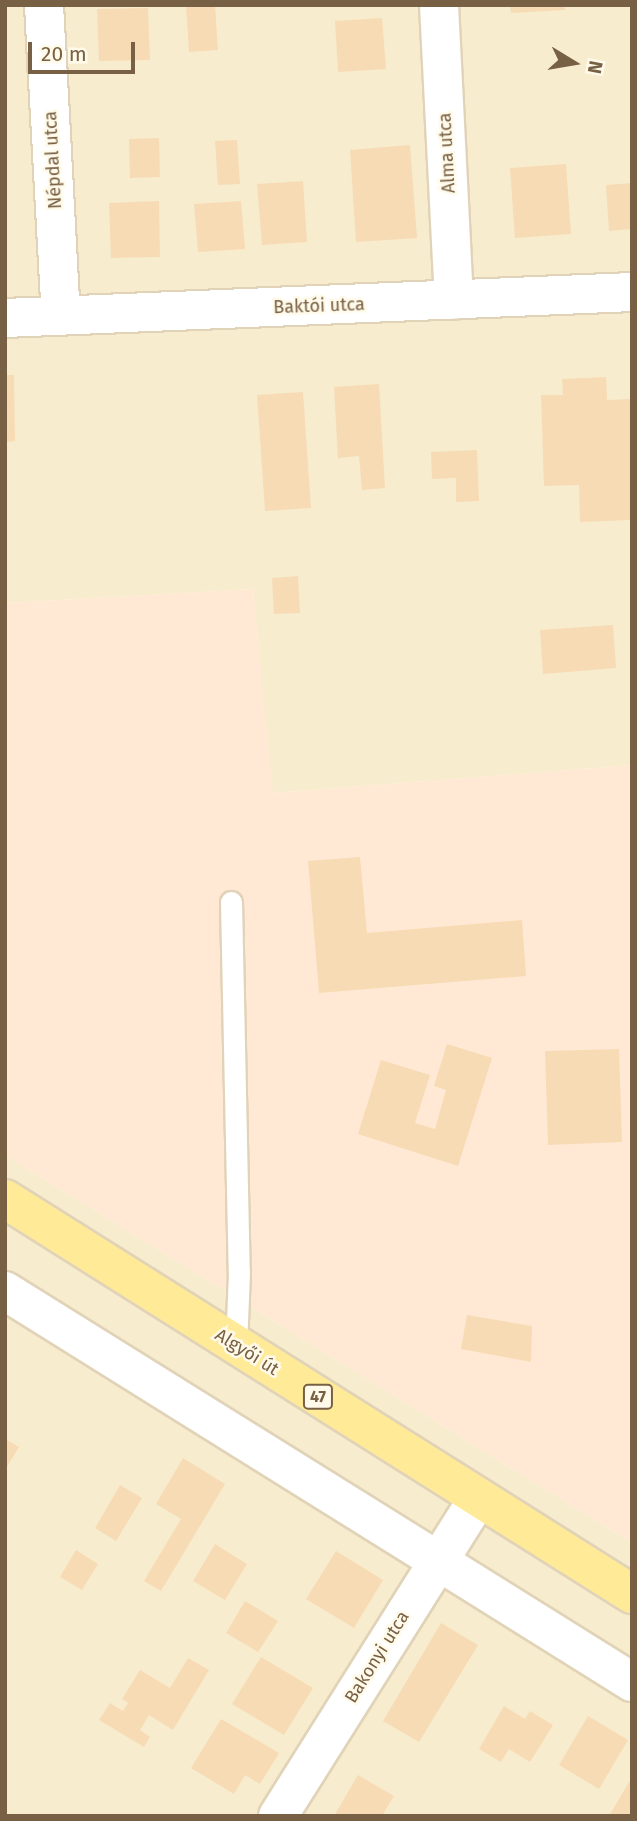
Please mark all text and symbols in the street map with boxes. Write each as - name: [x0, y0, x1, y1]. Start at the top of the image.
- scale bar: [32, 28, 138, 72]
- north arrow: [539, 28, 609, 98]
- text: 20 m: [41, 41, 87, 67]
- text: N: [583, 59, 608, 75]
- street label: Népdal utca: [40, 110, 66, 210]
- street label: Alma utca: [434, 112, 460, 194]
- street label: Baktói utca: [273, 294, 365, 318]
- street label: Algyői út: [211, 1324, 283, 1380]
- road number: 47: [302, 1385, 334, 1410]
- street label: Bakonyi utca: [340, 1607, 414, 1707]

